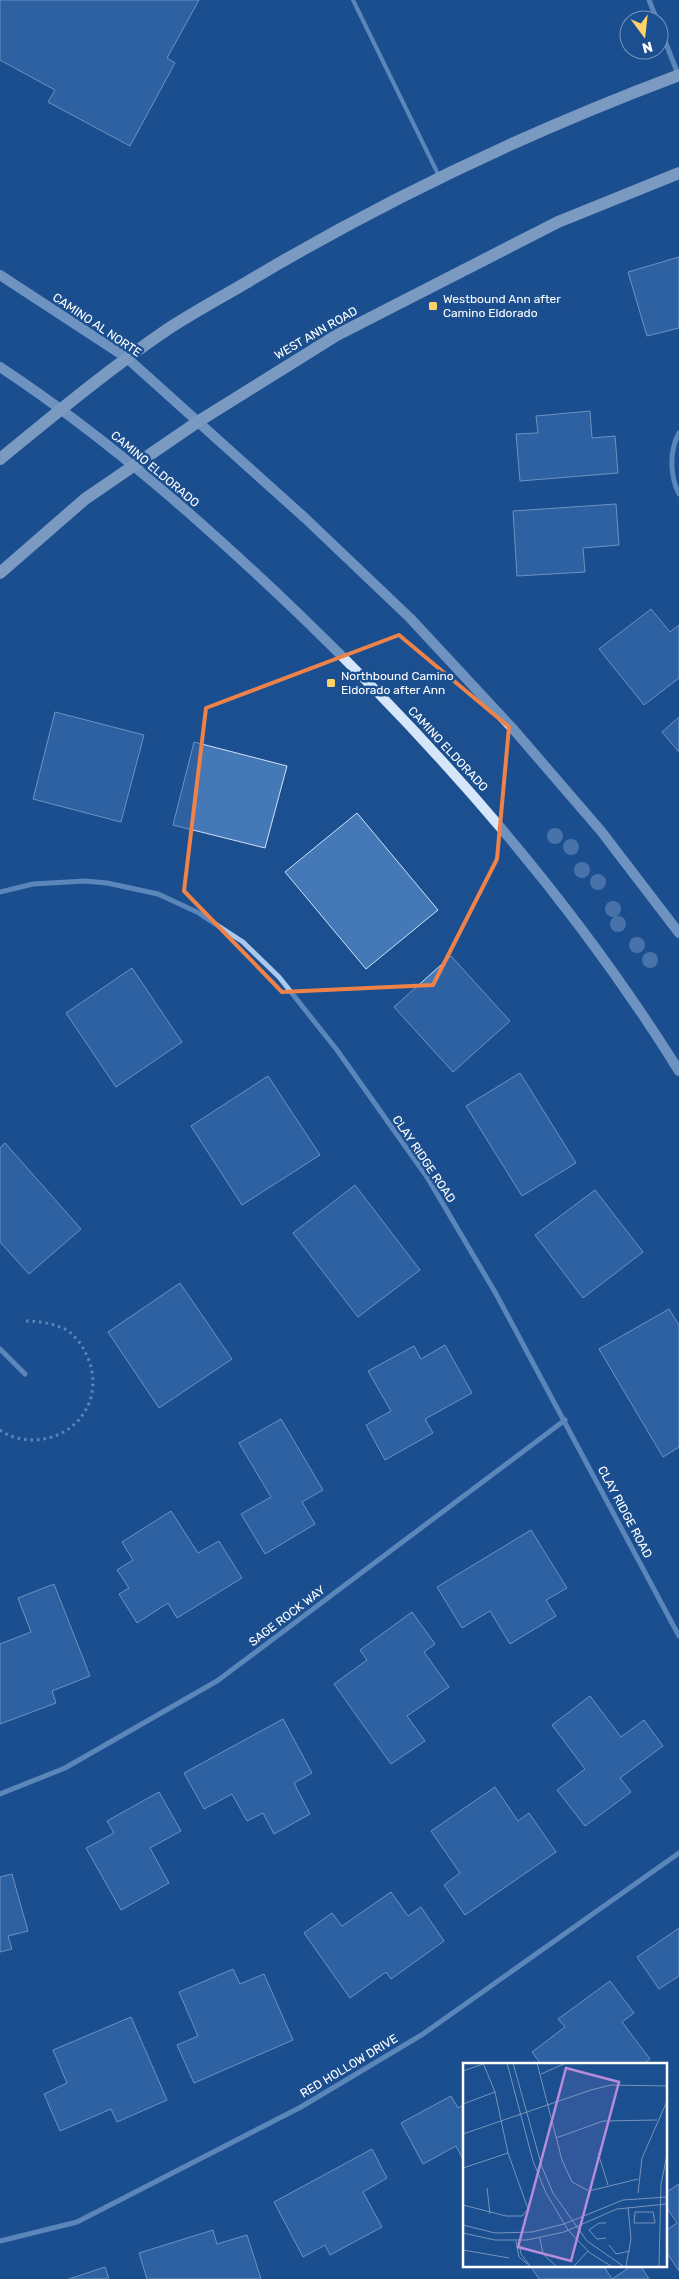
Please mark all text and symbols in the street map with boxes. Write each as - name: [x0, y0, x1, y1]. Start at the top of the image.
- north arrow: [619, 10, 669, 60]
- text: N: [640, 38, 654, 57]
- street label: CAMINO AL NORTE: [50, 290, 144, 360]
- place label: Westbound Ann after Camino Eldorado: [443, 292, 561, 320]
- marker: Westbound Ann after Camino Eldorado: [427, 300, 439, 312]
- street label: WEST ANN ROAD: [272, 304, 360, 362]
- street label: CAMINO ELDORADO: [108, 428, 202, 510]
- place label: Northbound Camino Eldorado after Ann: [341, 669, 454, 697]
- marker: Northbound Camino Eldorado after Ann: [325, 677, 337, 689]
- street label: CAMINO ELDORADO: [405, 704, 491, 794]
- street label: CLAY RIDGE ROAD: [390, 1113, 458, 1205]
- street label: CLAY RIDGE ROAD: [595, 1464, 655, 1560]
- street label: SAGE ROCK WAY: [246, 1583, 328, 1649]
- street label: RED HOLLOW DRIVE: [298, 2031, 400, 2101]
- inset map: [463, 2063, 666, 2266]

